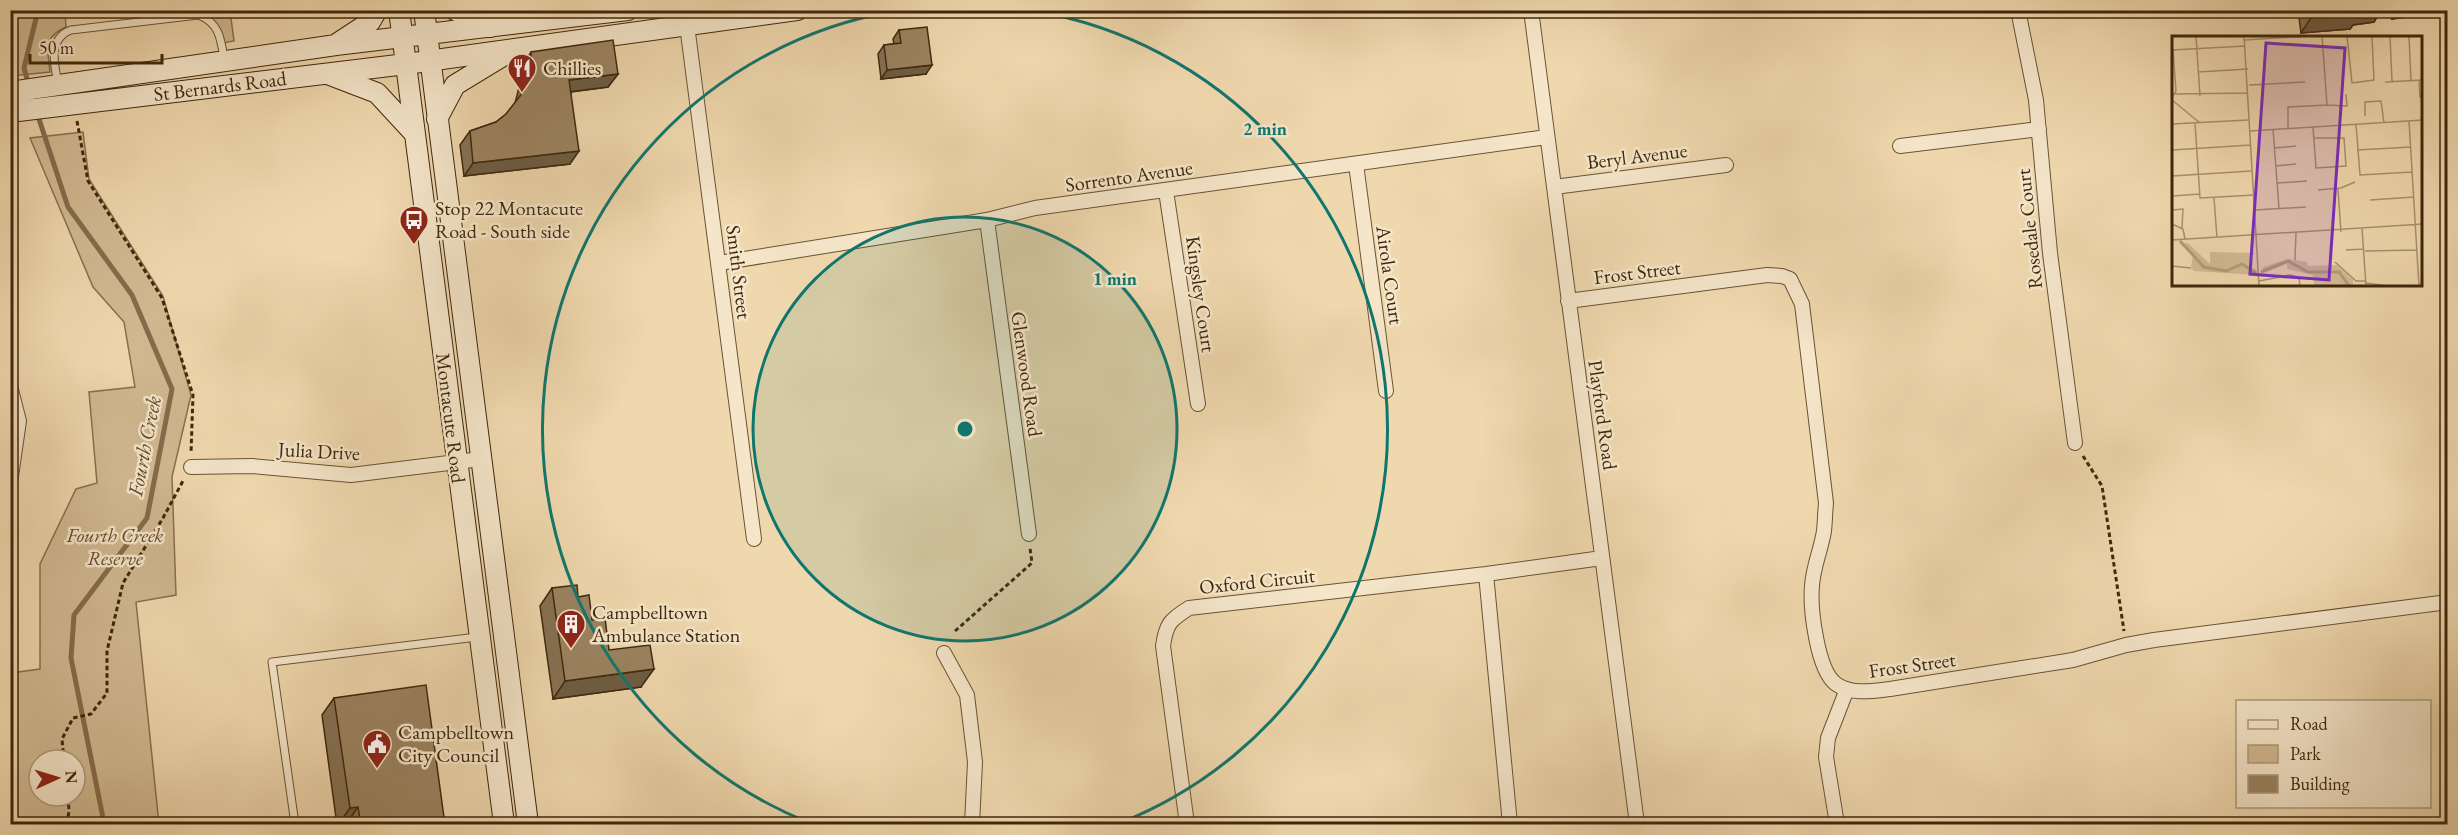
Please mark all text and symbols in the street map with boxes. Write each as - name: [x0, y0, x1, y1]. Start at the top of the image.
- scale bar: [30, 27, 162, 65]
- text: 50 m: [39, 36, 74, 59]
- inset map: [2172, 36, 2422, 286]
- restaurant icon: Chillies: [506, 52, 538, 94]
- place label: Chillies: [543, 55, 601, 81]
- street label: St Bernards Road: [152, 65, 289, 107]
- text: 2 min: [1243, 117, 1287, 140]
- street label: Beryl Avenue: [1585, 137, 1689, 175]
- street label: Sorrento Avenue: [1064, 154, 1195, 198]
- street label: Rosedale Court: [2010, 167, 2048, 290]
- place label: Stop 22 Montacute Road - South side: [435, 195, 583, 244]
- bus stop icon: Stop 22 Montacute Road - South side: [398, 204, 430, 246]
- street label: Airola Court: [1370, 223, 1410, 327]
- street label: Smith Street: [720, 224, 758, 321]
- street label: Kingsley Court: [1180, 234, 1222, 355]
- street label: Frost Street: [1592, 254, 1683, 290]
- text: 1 min: [1093, 267, 1137, 290]
- street label: Glenwood Road: [1005, 310, 1049, 439]
- street label: Montacute Road: [430, 351, 472, 485]
- street label: Playford Road: [1582, 358, 1624, 473]
- water label: Fourth Creek: [121, 393, 167, 499]
- centre of rings: [955, 419, 975, 439]
- street label: Julia Drive: [276, 436, 361, 466]
- park label: Fourth Creek Reserve: [66, 522, 163, 571]
- street label: Oxford Circuit: [1198, 562, 1317, 600]
- place label: Campbelltown Ambulance Station: [591, 599, 741, 648]
- building icon: Campbelltown Ambulance Station: [555, 608, 587, 650]
- street label: Frost Street: [1867, 646, 1958, 684]
- legend: [2236, 700, 2431, 808]
- text: Road: [2290, 712, 2329, 735]
- place label: Campbelltown City Council: [398, 719, 514, 768]
- public building icon: Campbelltown City Council: [361, 728, 393, 770]
- text: Park: [2290, 742, 2321, 765]
- north arrow: [27, 748, 87, 808]
- text: N: [61, 770, 82, 784]
- text: Building: [2290, 772, 2350, 795]

